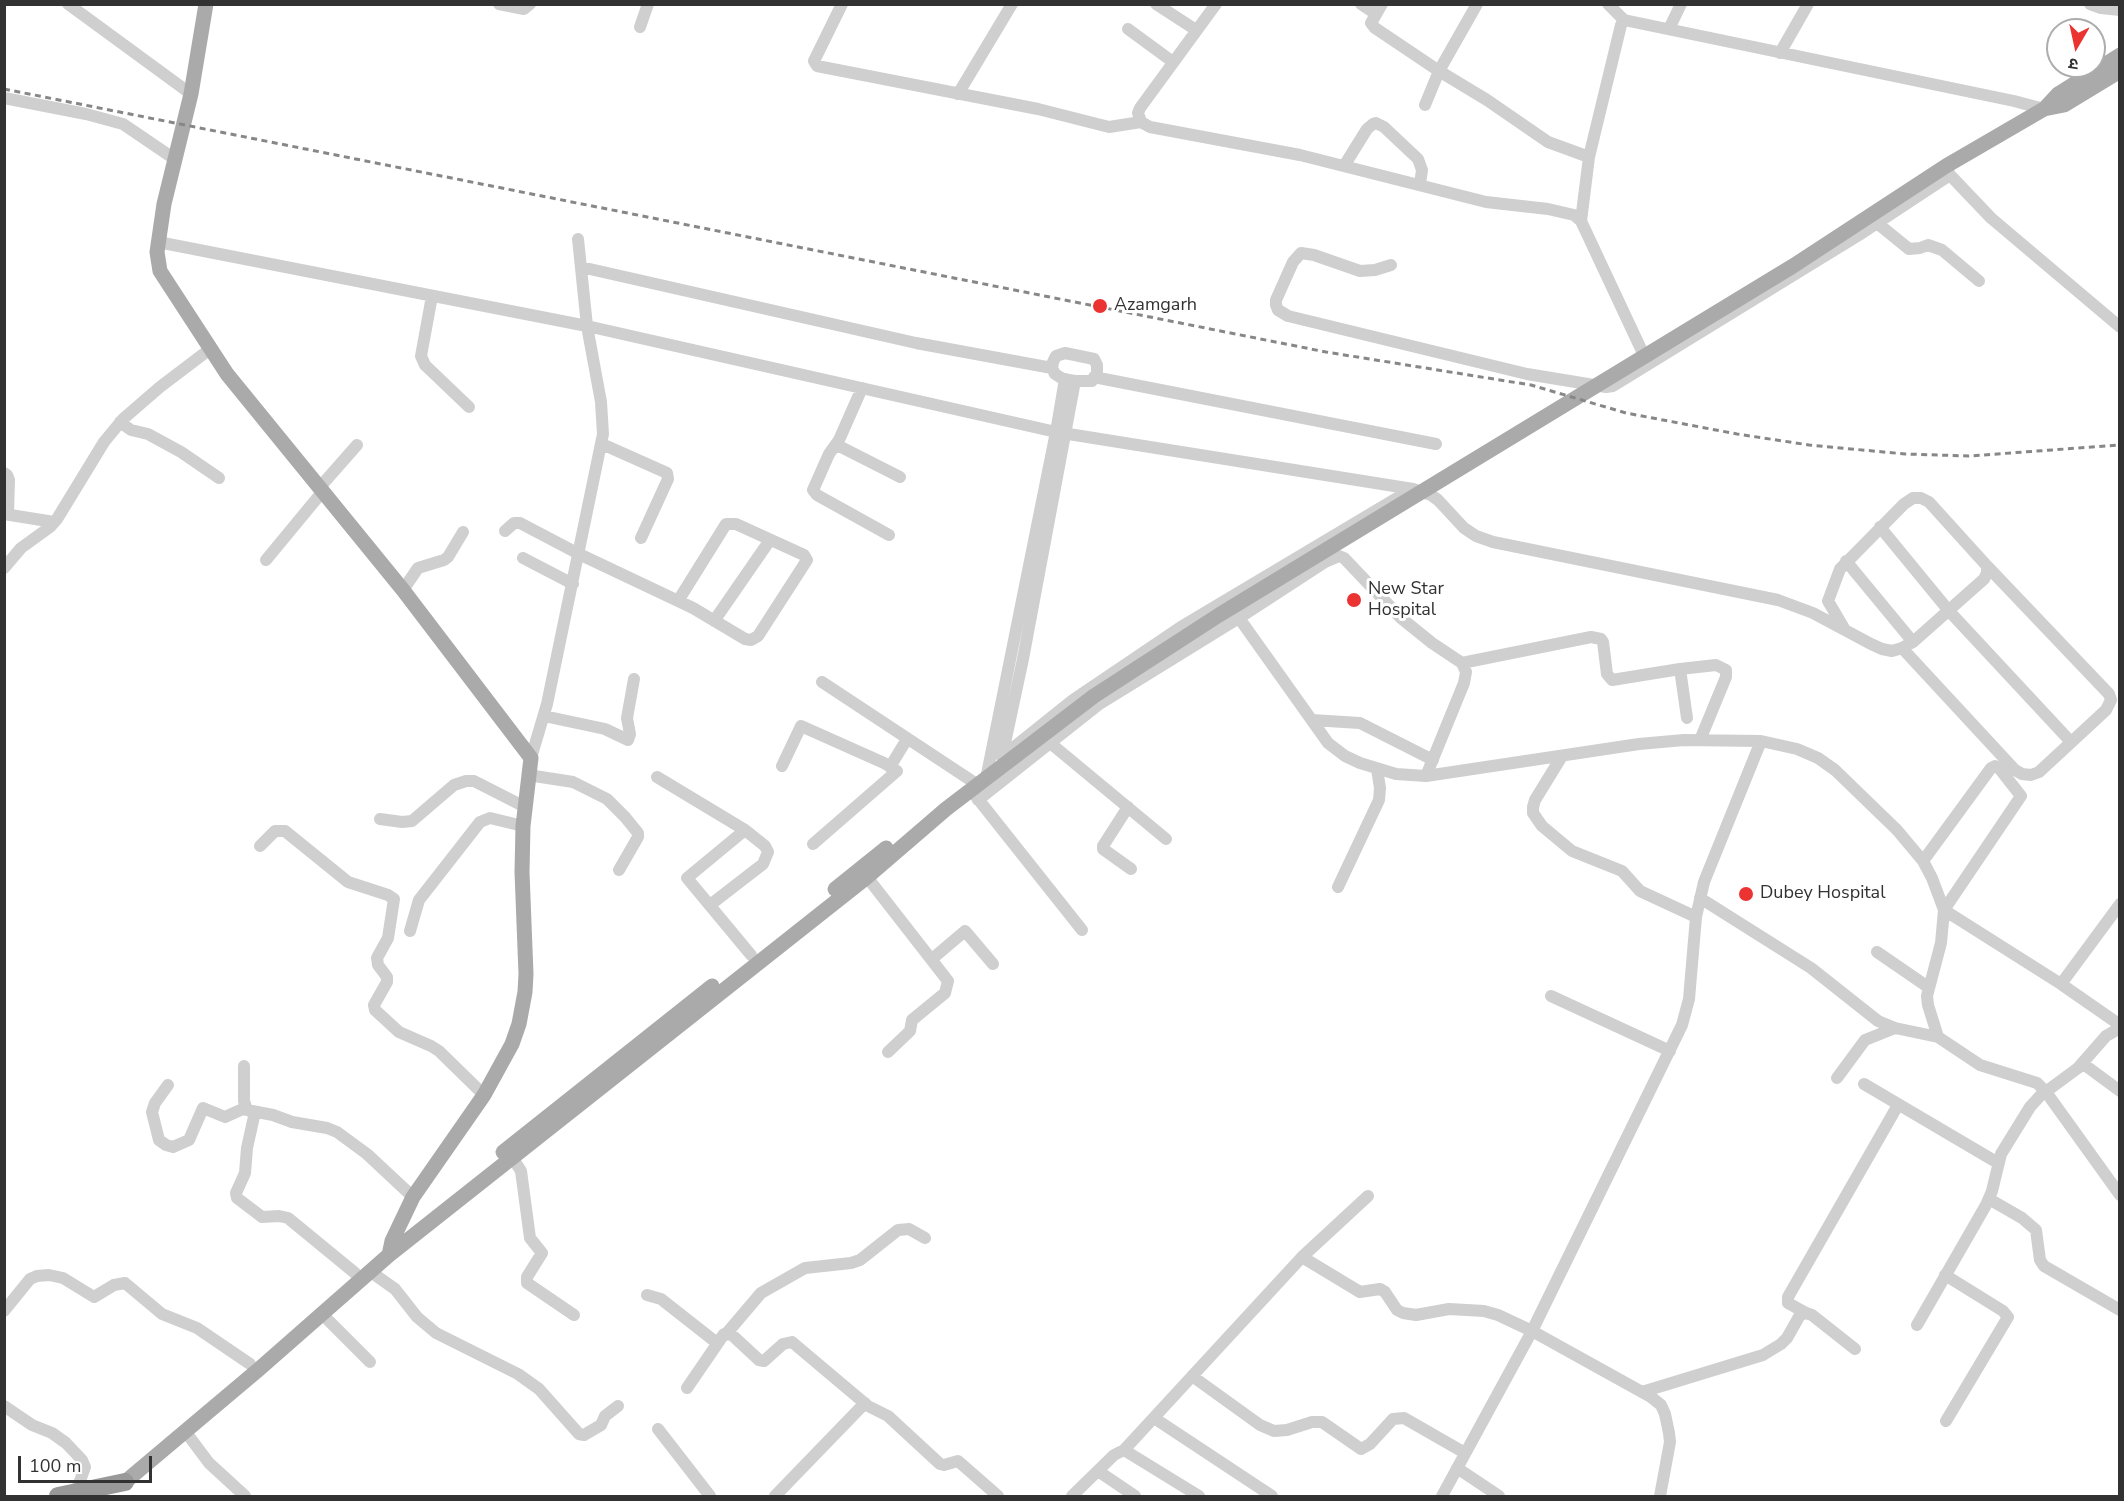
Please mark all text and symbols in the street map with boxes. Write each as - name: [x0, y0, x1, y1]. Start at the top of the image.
- north arrow: [2046, 18, 2106, 78]
- text: उ: [2067, 52, 2080, 75]
- place label: Azamgarh: [1114, 295, 1197, 317]
- marker: Azamgarh: [1091, 297, 1109, 315]
- place label: New Star Hospital: [1368, 579, 1444, 622]
- marker: New Star Hospital: [1345, 591, 1363, 609]
- place label: Dubey Hospital: [1760, 883, 1885, 905]
- marker: Dubey Hospital: [1737, 885, 1755, 903]
- scale bar: [21, 1444, 154, 1482]
- text: 100 m: [29, 1454, 81, 1478]

